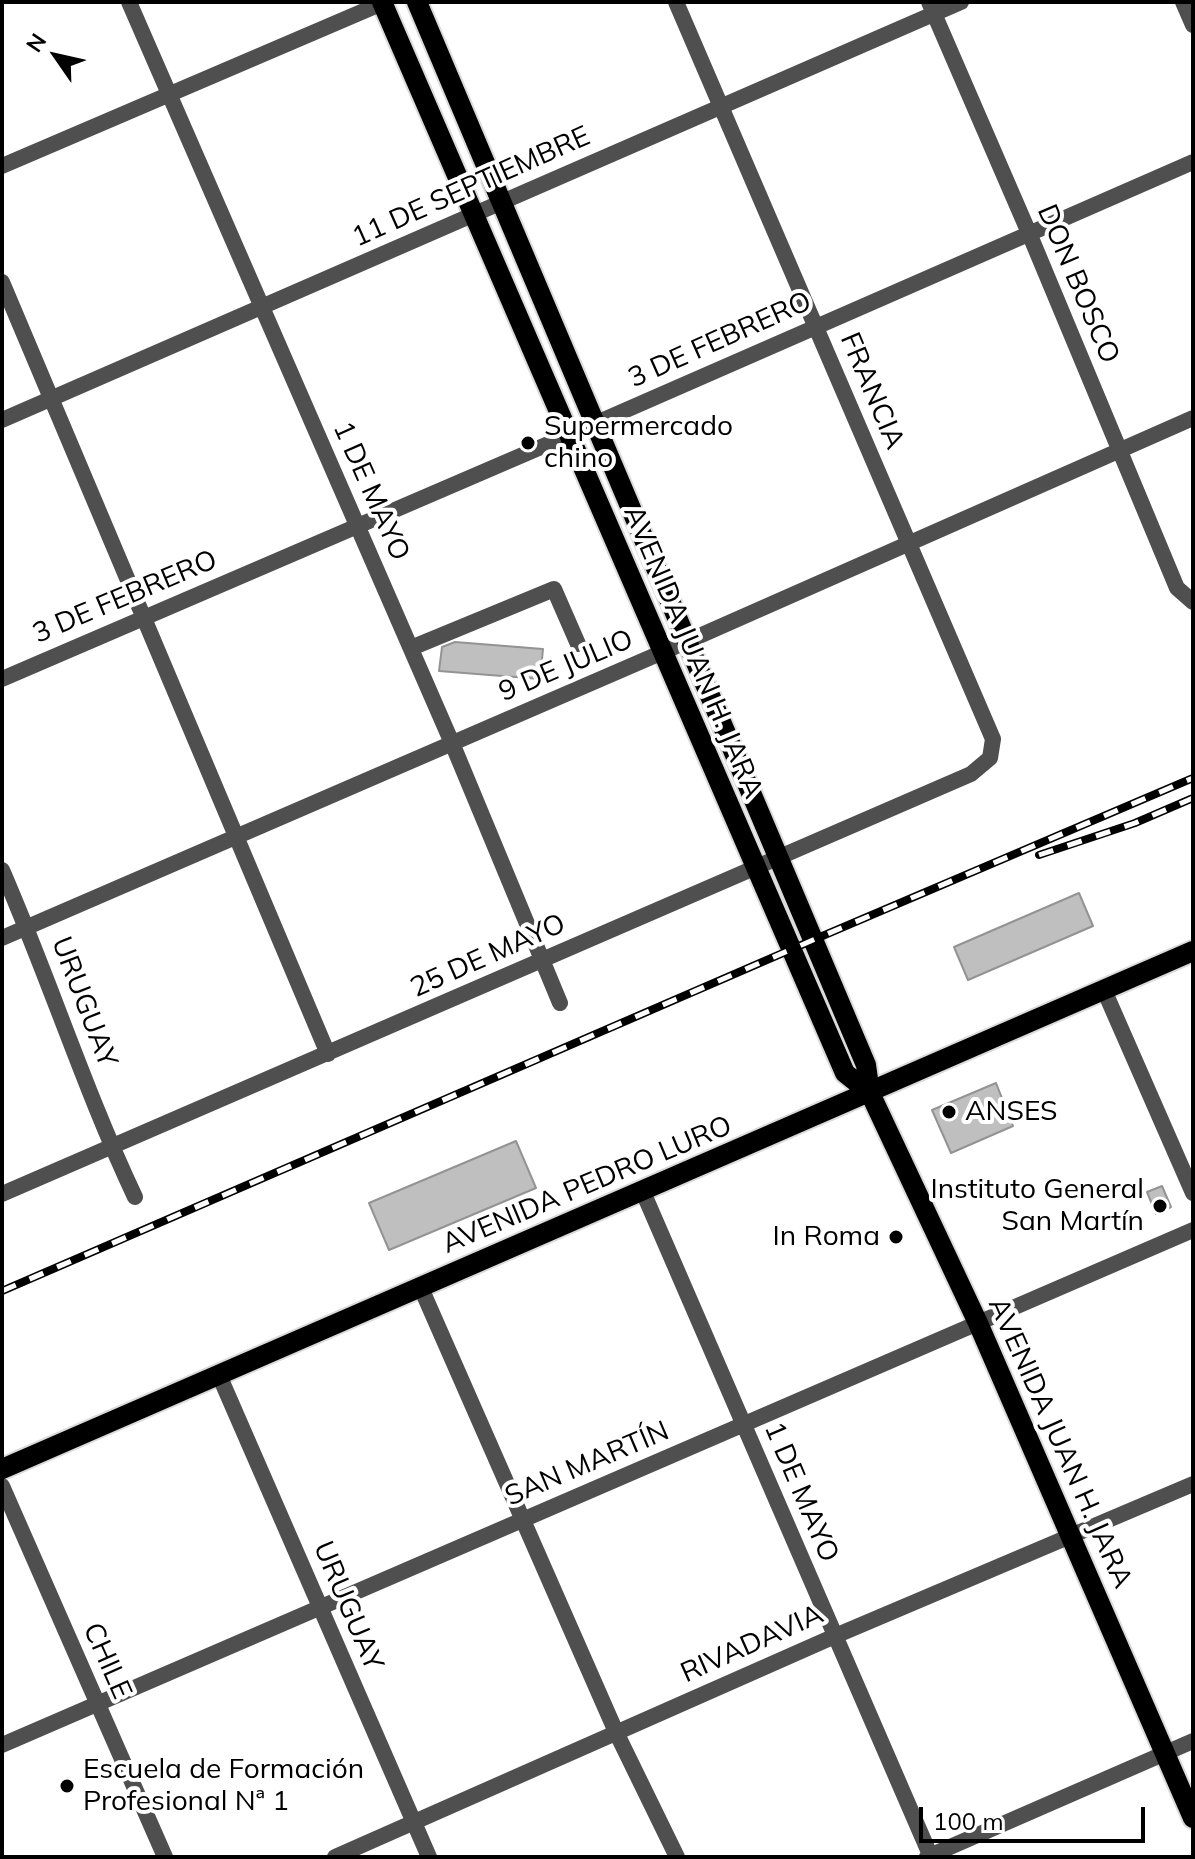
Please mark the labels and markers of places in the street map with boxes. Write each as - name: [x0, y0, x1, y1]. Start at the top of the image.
- place label: Supermercado chino: [544, 410, 733, 476]
- marker: Supermercado chino: [519, 434, 537, 452]
- place label: ANSES: [965, 1095, 1058, 1129]
- marker: ANSES: [940, 1103, 958, 1121]
- place label: Instituto General San Martín: [930, 1173, 1144, 1239]
- marker: Instituto General San Martín: [1151, 1197, 1169, 1215]
- place label: In Roma: [773, 1220, 880, 1254]
- marker: In Roma: [887, 1228, 905, 1246]
- place label: Escuela de Formación Profesional Nª 1: [83, 1753, 364, 1819]
- marker: Escuela de Formación Profesional Nª 1: [58, 1777, 76, 1795]

